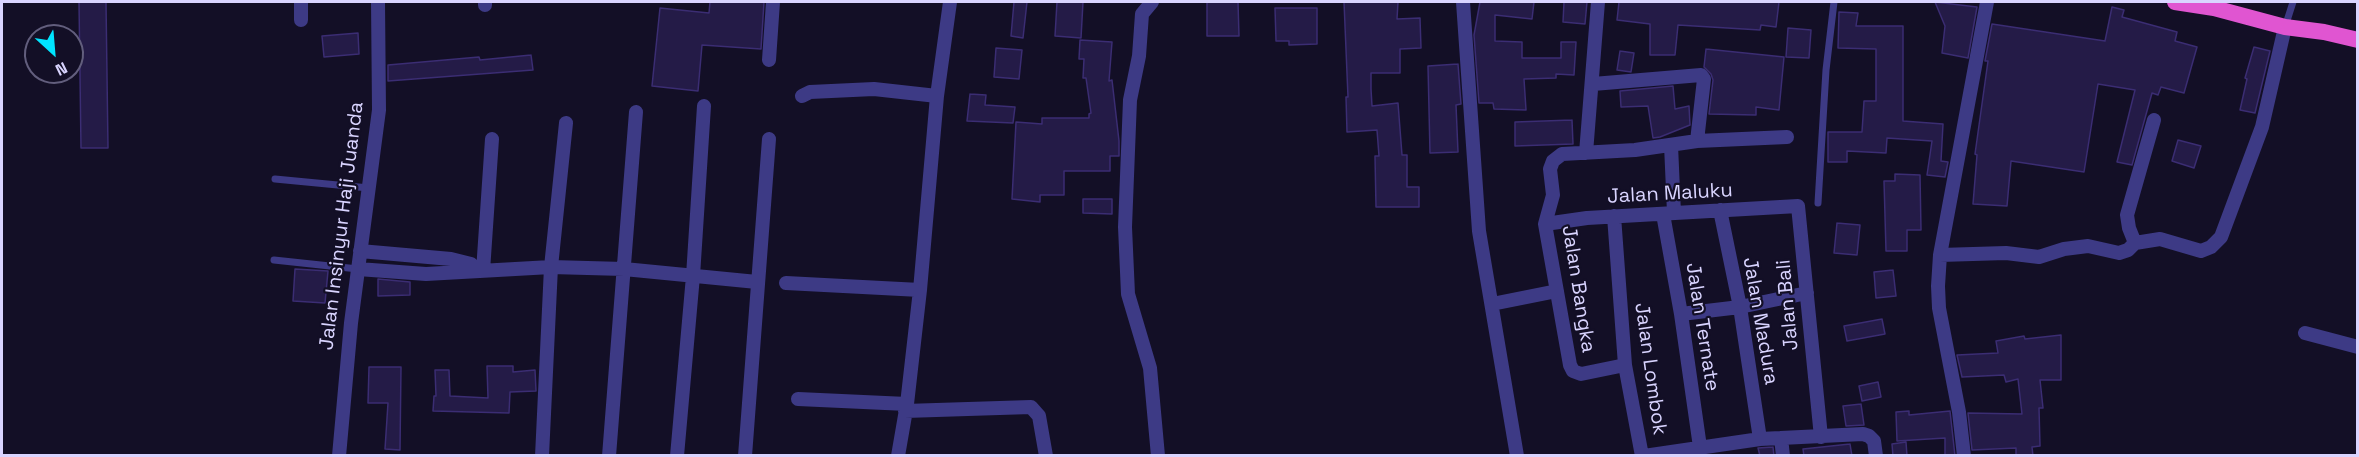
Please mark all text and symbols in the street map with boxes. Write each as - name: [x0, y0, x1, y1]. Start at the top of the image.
- north arrow: [24, 24, 84, 84]
- text: N: [52, 57, 71, 81]
- street label: Jalan Insinyur Haji Juanda: [315, 101, 369, 351]
- street label: Jalan Maluku: [1607, 179, 1733, 209]
- street label: Jalan Bangka: [1556, 224, 1600, 354]
- street label: Jalan Madura: [1737, 255, 1783, 387]
- street label: Jalan Bali: [1772, 259, 1804, 351]
- street label: Jalan Ternate: [1680, 261, 1724, 393]
- street label: Jalan Lombok: [1629, 301, 1671, 437]

